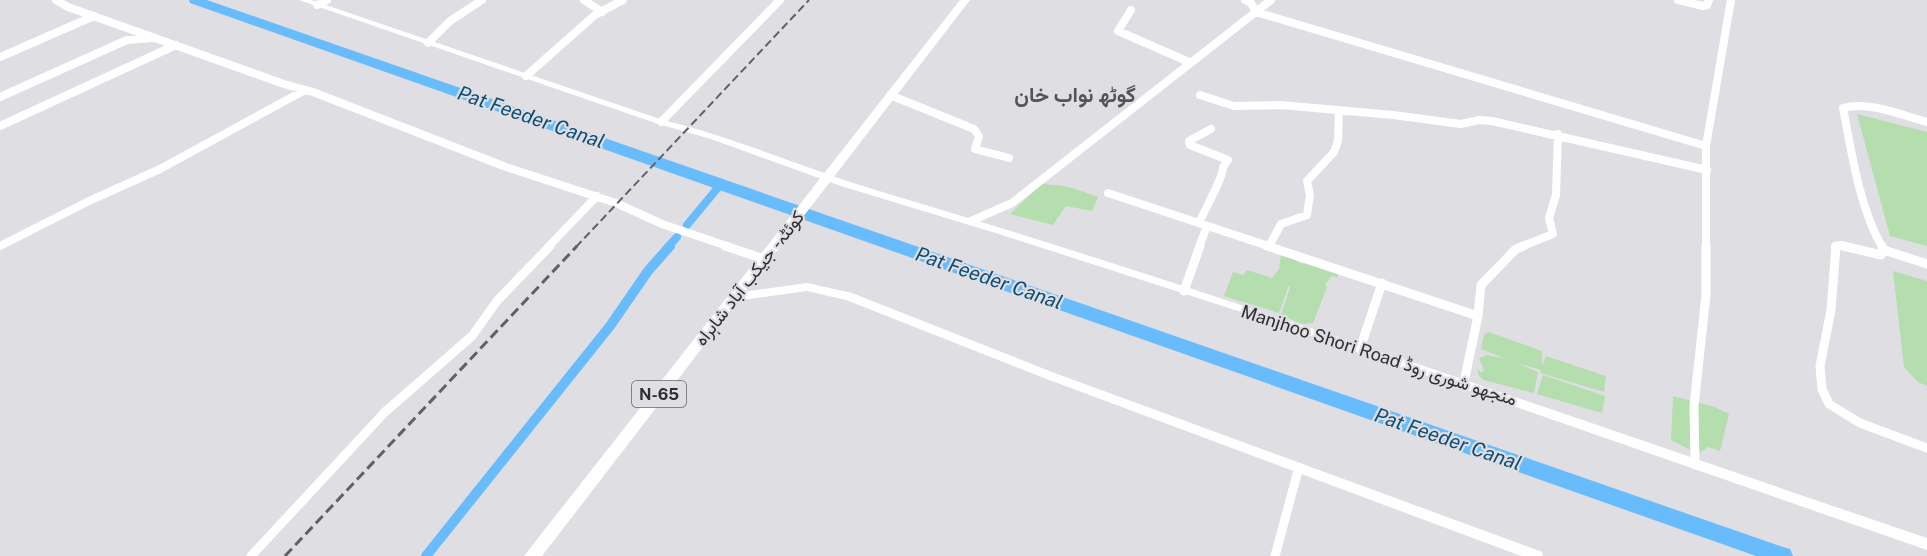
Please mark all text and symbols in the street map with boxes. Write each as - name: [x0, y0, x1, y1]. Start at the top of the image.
- water label: Pat Feeder Canal: [454, 81, 608, 153]
- district label: گوٹھ نواب خان: [1014, 82, 1136, 108]
- street label: کوئٹہ - جیکب آباد شاہراہ: [690, 207, 810, 351]
- water label: Pat Feeder Canal: [912, 242, 1066, 314]
- street label: Manjhoo Shori Road منجھو شوری روڈ: [1238, 300, 1520, 411]
- road number: N-65: [632, 381, 686, 407]
- water label: Pat Feeder Canal: [1371, 403, 1525, 475]

